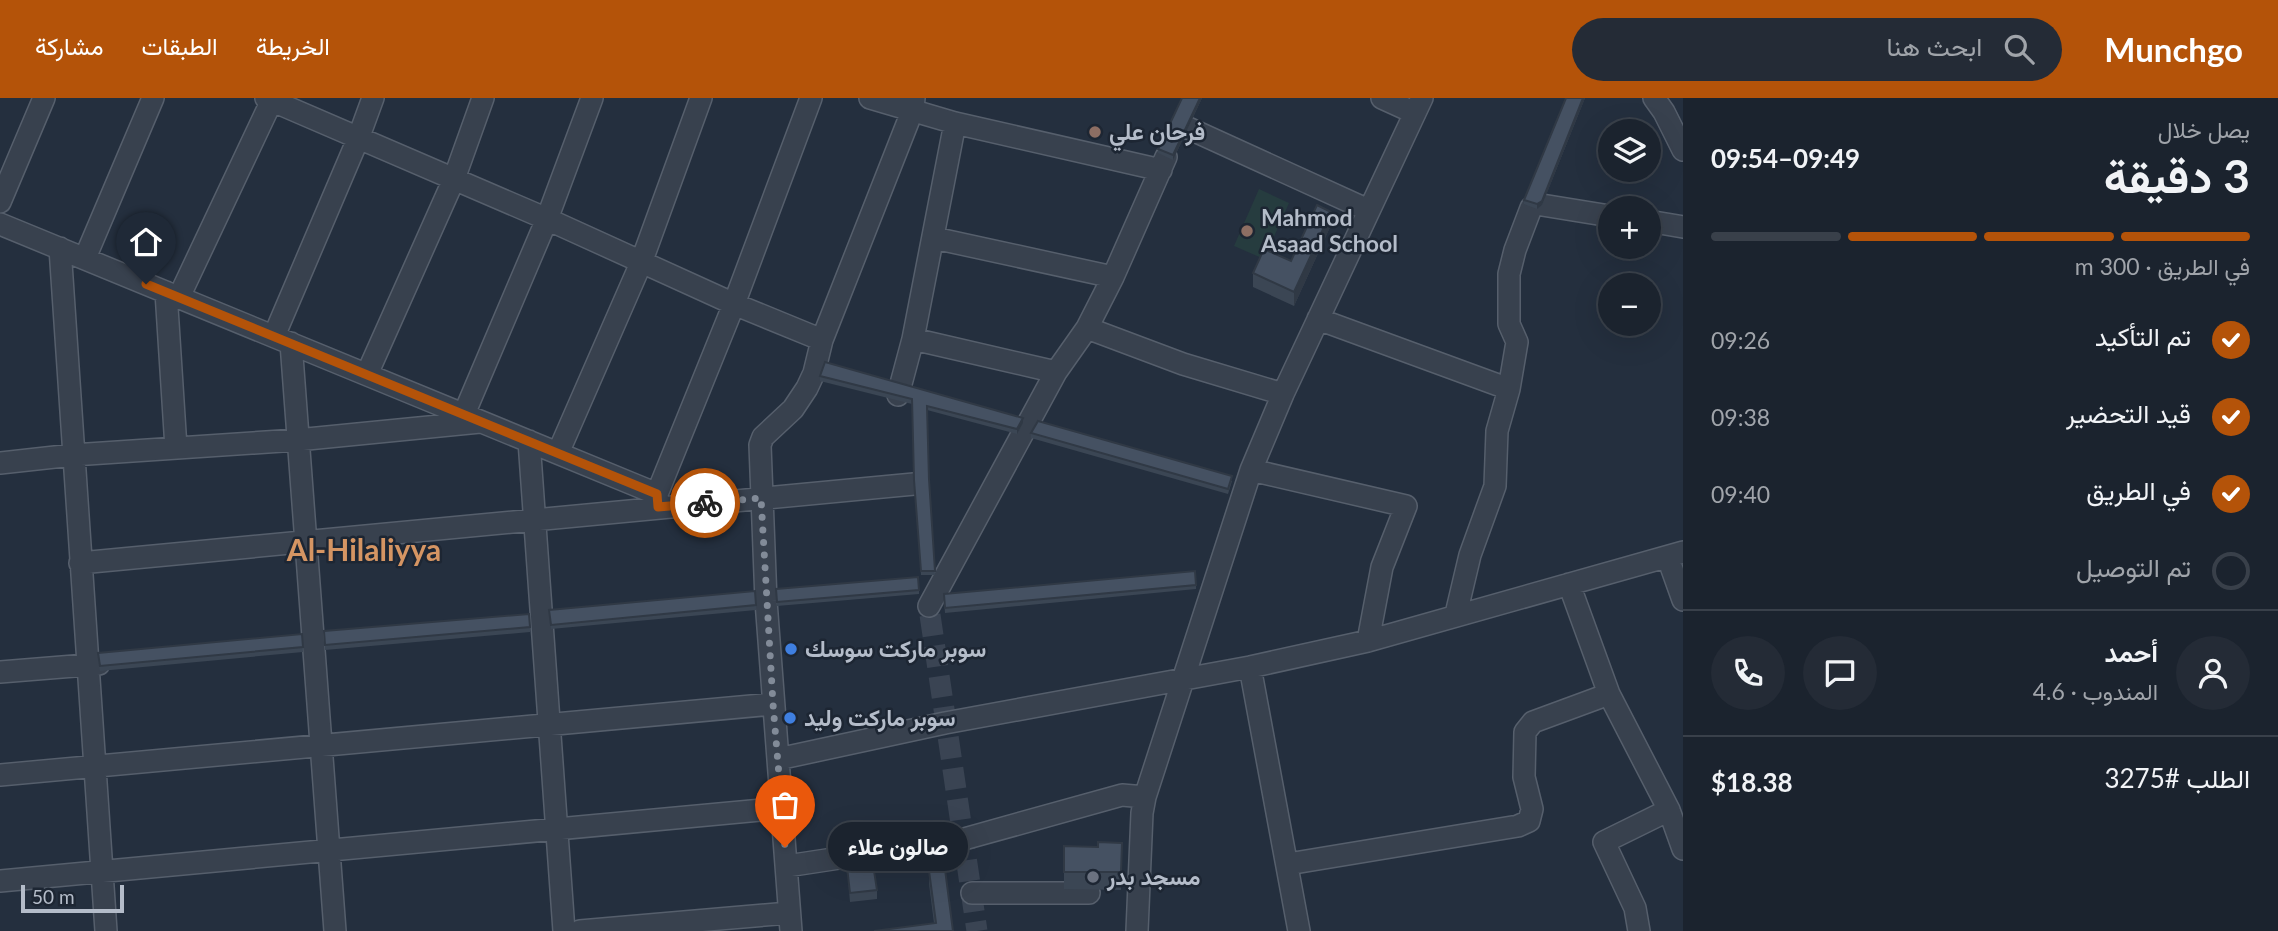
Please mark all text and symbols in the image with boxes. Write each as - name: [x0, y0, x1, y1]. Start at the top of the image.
- search box: [1572, 18, 2062, 81]
- text: Munchgo: [2104, 29, 2243, 69]
- text: ابحث هنا: [1886, 30, 1982, 62]
- icon: search: [2000, 30, 2038, 68]
- text: مشاركة: [35, 31, 103, 60]
- text: الطبقات: [141, 31, 218, 60]
- text: الخريطة: [256, 31, 330, 60]
- text: يصل خلال: [2158, 115, 2250, 143]
- place label: فرحان علي: [1109, 117, 1205, 152]
- map controls: [1598, 119, 1661, 336]
- button: layers: [1598, 119, 1661, 182]
- marker: فرحان علي: [1087, 124, 1103, 140]
- text: 09:49–09:54: [1711, 142, 1860, 174]
- text: 3 دقيقة: [2104, 148, 2250, 203]
- button: +: [1598, 196, 1661, 259]
- place label: Mahmod Asaad School: [1260, 203, 1398, 257]
- pin: [116, 212, 176, 284]
- icon: home: [127, 223, 165, 261]
- marker: Mahmod Asaad School: [1239, 223, 1255, 239]
- text: في الطريق · 300 m: [2075, 252, 2250, 280]
- button: −: [1598, 273, 1661, 336]
- text: تم التأكيد: [2095, 320, 2191, 352]
- icon: check: [2212, 321, 2250, 359]
- text: 09:26: [1711, 326, 1770, 354]
- text: قيد التحضير: [2066, 397, 2191, 429]
- icon: check: [2212, 398, 2250, 436]
- text: 09:38: [1711, 403, 1770, 431]
- courier: [670, 468, 740, 538]
- text: في الطريق: [2086, 474, 2191, 506]
- icon: check: [2212, 475, 2250, 513]
- text: 09:40: [1711, 480, 1770, 508]
- icon: bike: [686, 484, 724, 522]
- district label: Al-Hilaliyya: [286, 531, 441, 567]
- text: تم التوصيل: [2076, 551, 2191, 583]
- place label: سوبر ماركت سوسك: [805, 634, 986, 664]
- button: phone: [1711, 636, 1785, 710]
- button: chat: [1803, 636, 1877, 710]
- text: أحمد: [2105, 636, 2158, 668]
- button: person: [2176, 636, 2250, 710]
- marker: سوبر ماركت سوسك: [783, 641, 799, 657]
- text: المندوب · 4.6: [2033, 677, 2158, 705]
- place label: سوبر ماركت وليد: [804, 703, 956, 733]
- marker: سوبر ماركت وليد: [782, 710, 798, 726]
- text: الطلب #3275: [2104, 762, 2250, 794]
- text: $18.38: [1711, 766, 1793, 798]
- pin: [755, 775, 815, 847]
- icon: bag: [766, 786, 804, 824]
- callout: صالون علاء: [827, 822, 967, 872]
- text: صالون علاء: [848, 832, 948, 860]
- place label: مسجد بدر: [1106, 862, 1200, 892]
- marker: مسجد بدر: [1085, 869, 1101, 885]
- scale bar: [21, 882, 124, 914]
- text: 50 m: [32, 885, 75, 908]

